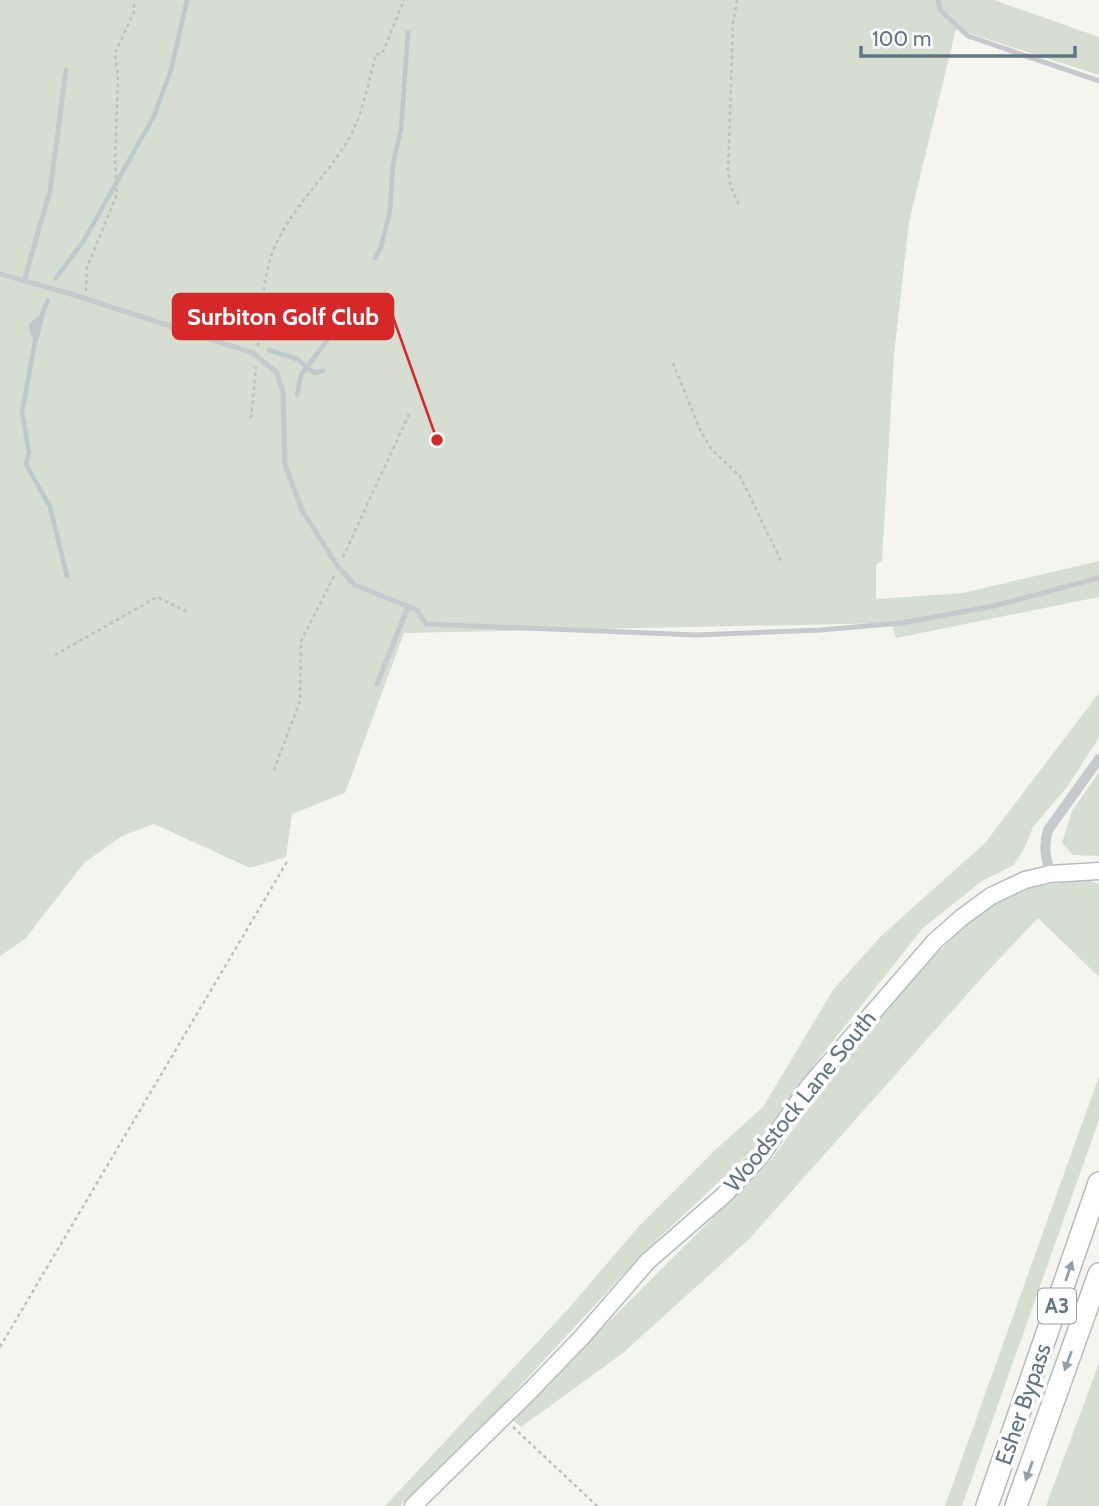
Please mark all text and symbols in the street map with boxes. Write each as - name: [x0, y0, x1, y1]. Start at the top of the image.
- scale bar: [861, 14, 1074, 58]
- text: 100 m: [872, 26, 931, 51]
- callout: Surbiton Golf Club: [173, 294, 393, 339]
- text: Surbiton Golf Club: [187, 302, 379, 331]
- street label: Woodstock Lane South: [718, 1005, 882, 1197]
- one-way arrow: [1064, 1260, 1075, 1281]
- road number: A3: [1038, 1288, 1076, 1324]
- street label: Esher Bypass: [989, 1340, 1057, 1468]
- one-way arrow: [1062, 1351, 1073, 1372]
- one-way arrow: [1023, 1461, 1034, 1482]

